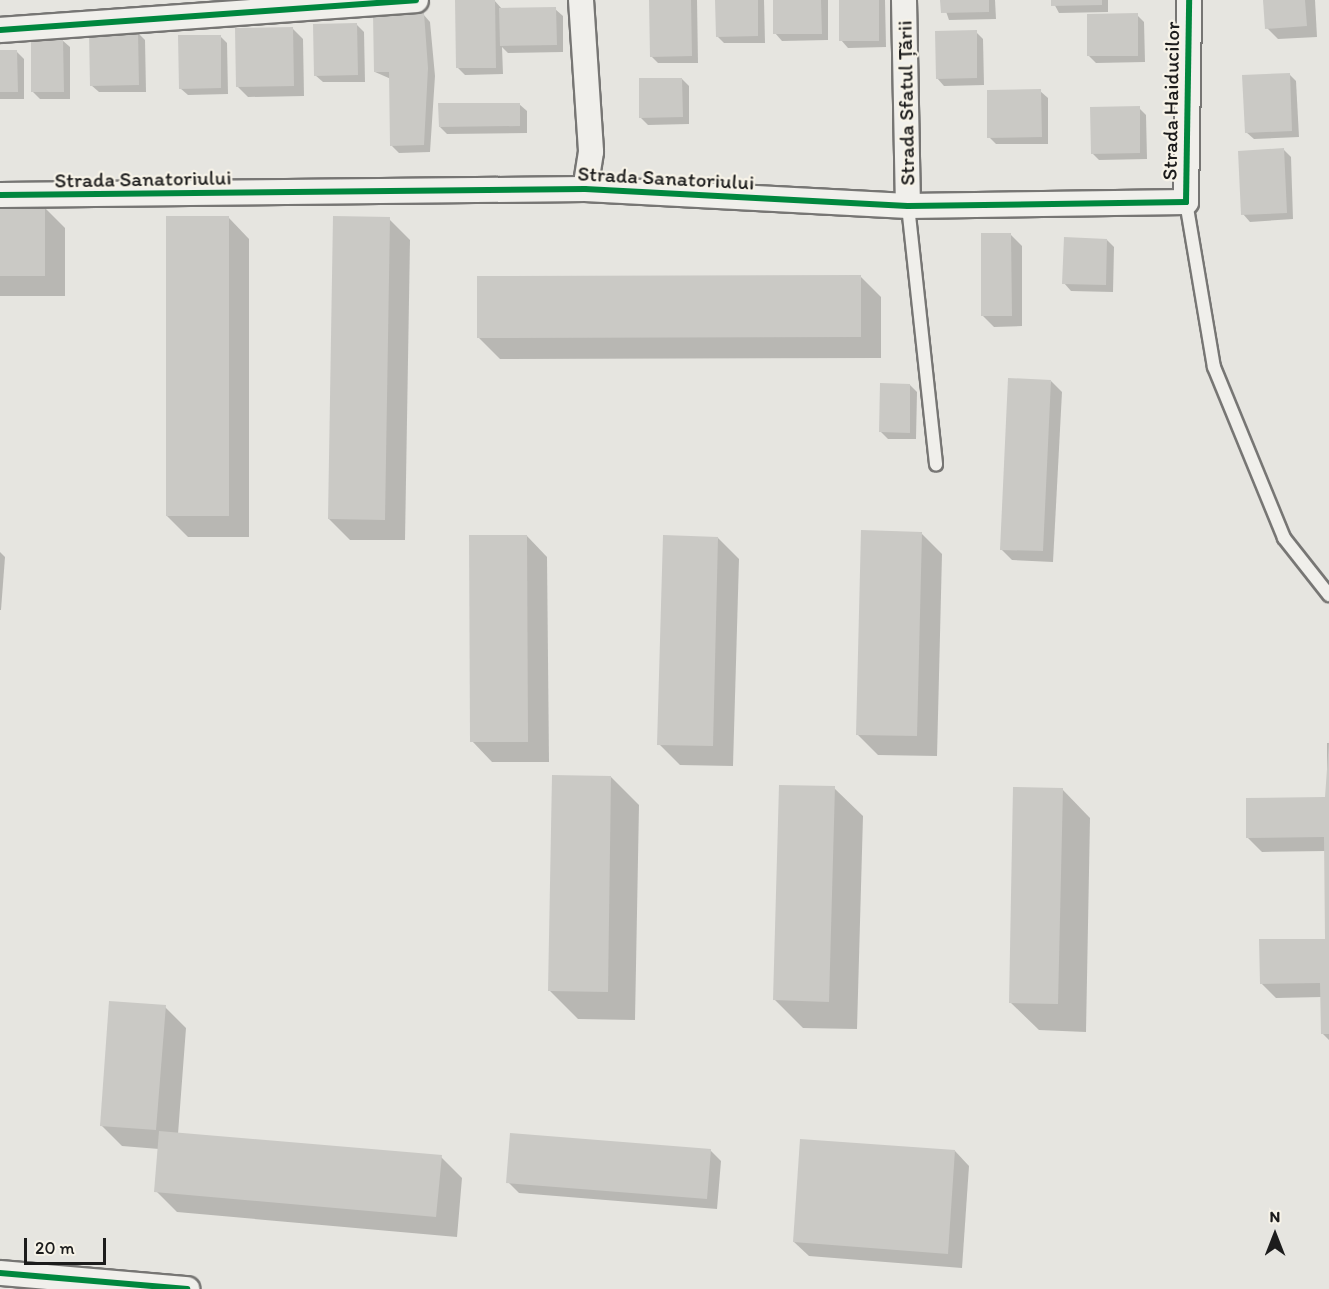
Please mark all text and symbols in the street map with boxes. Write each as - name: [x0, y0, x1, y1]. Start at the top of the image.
- street label: Strada Sfatul Țării: [892, 20, 920, 186]
- street label: Strada Haiducilor: [1157, 21, 1185, 181]
- street label: Strada Sanatoriului: [577, 161, 755, 195]
- street label: Strada Sanatoriului: [54, 165, 232, 193]
- north arrow: [1245, 1205, 1305, 1265]
- text: N: [1270, 1207, 1280, 1226]
- scale bar: [27, 1226, 110, 1264]
- text: 20 m: [35, 1237, 75, 1259]

